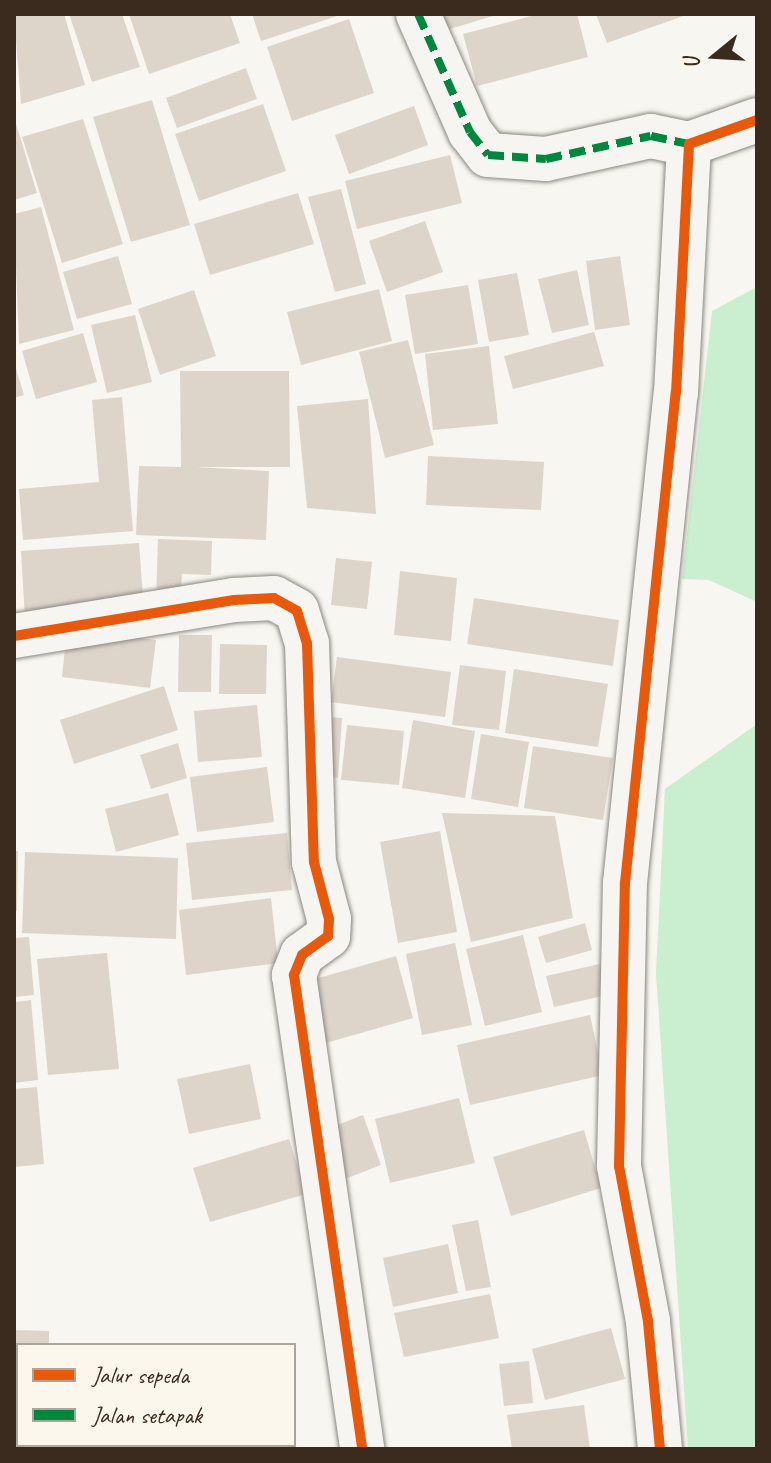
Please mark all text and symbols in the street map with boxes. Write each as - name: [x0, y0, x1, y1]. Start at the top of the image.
- north arrow: [675, 16, 755, 96]
- text: U: [677, 54, 707, 73]
- legend: [16, 1343, 296, 1447]
- text: Jalur sepeda: [92, 1360, 189, 1390]
- text: Jalan setapak: [92, 1400, 202, 1430]

